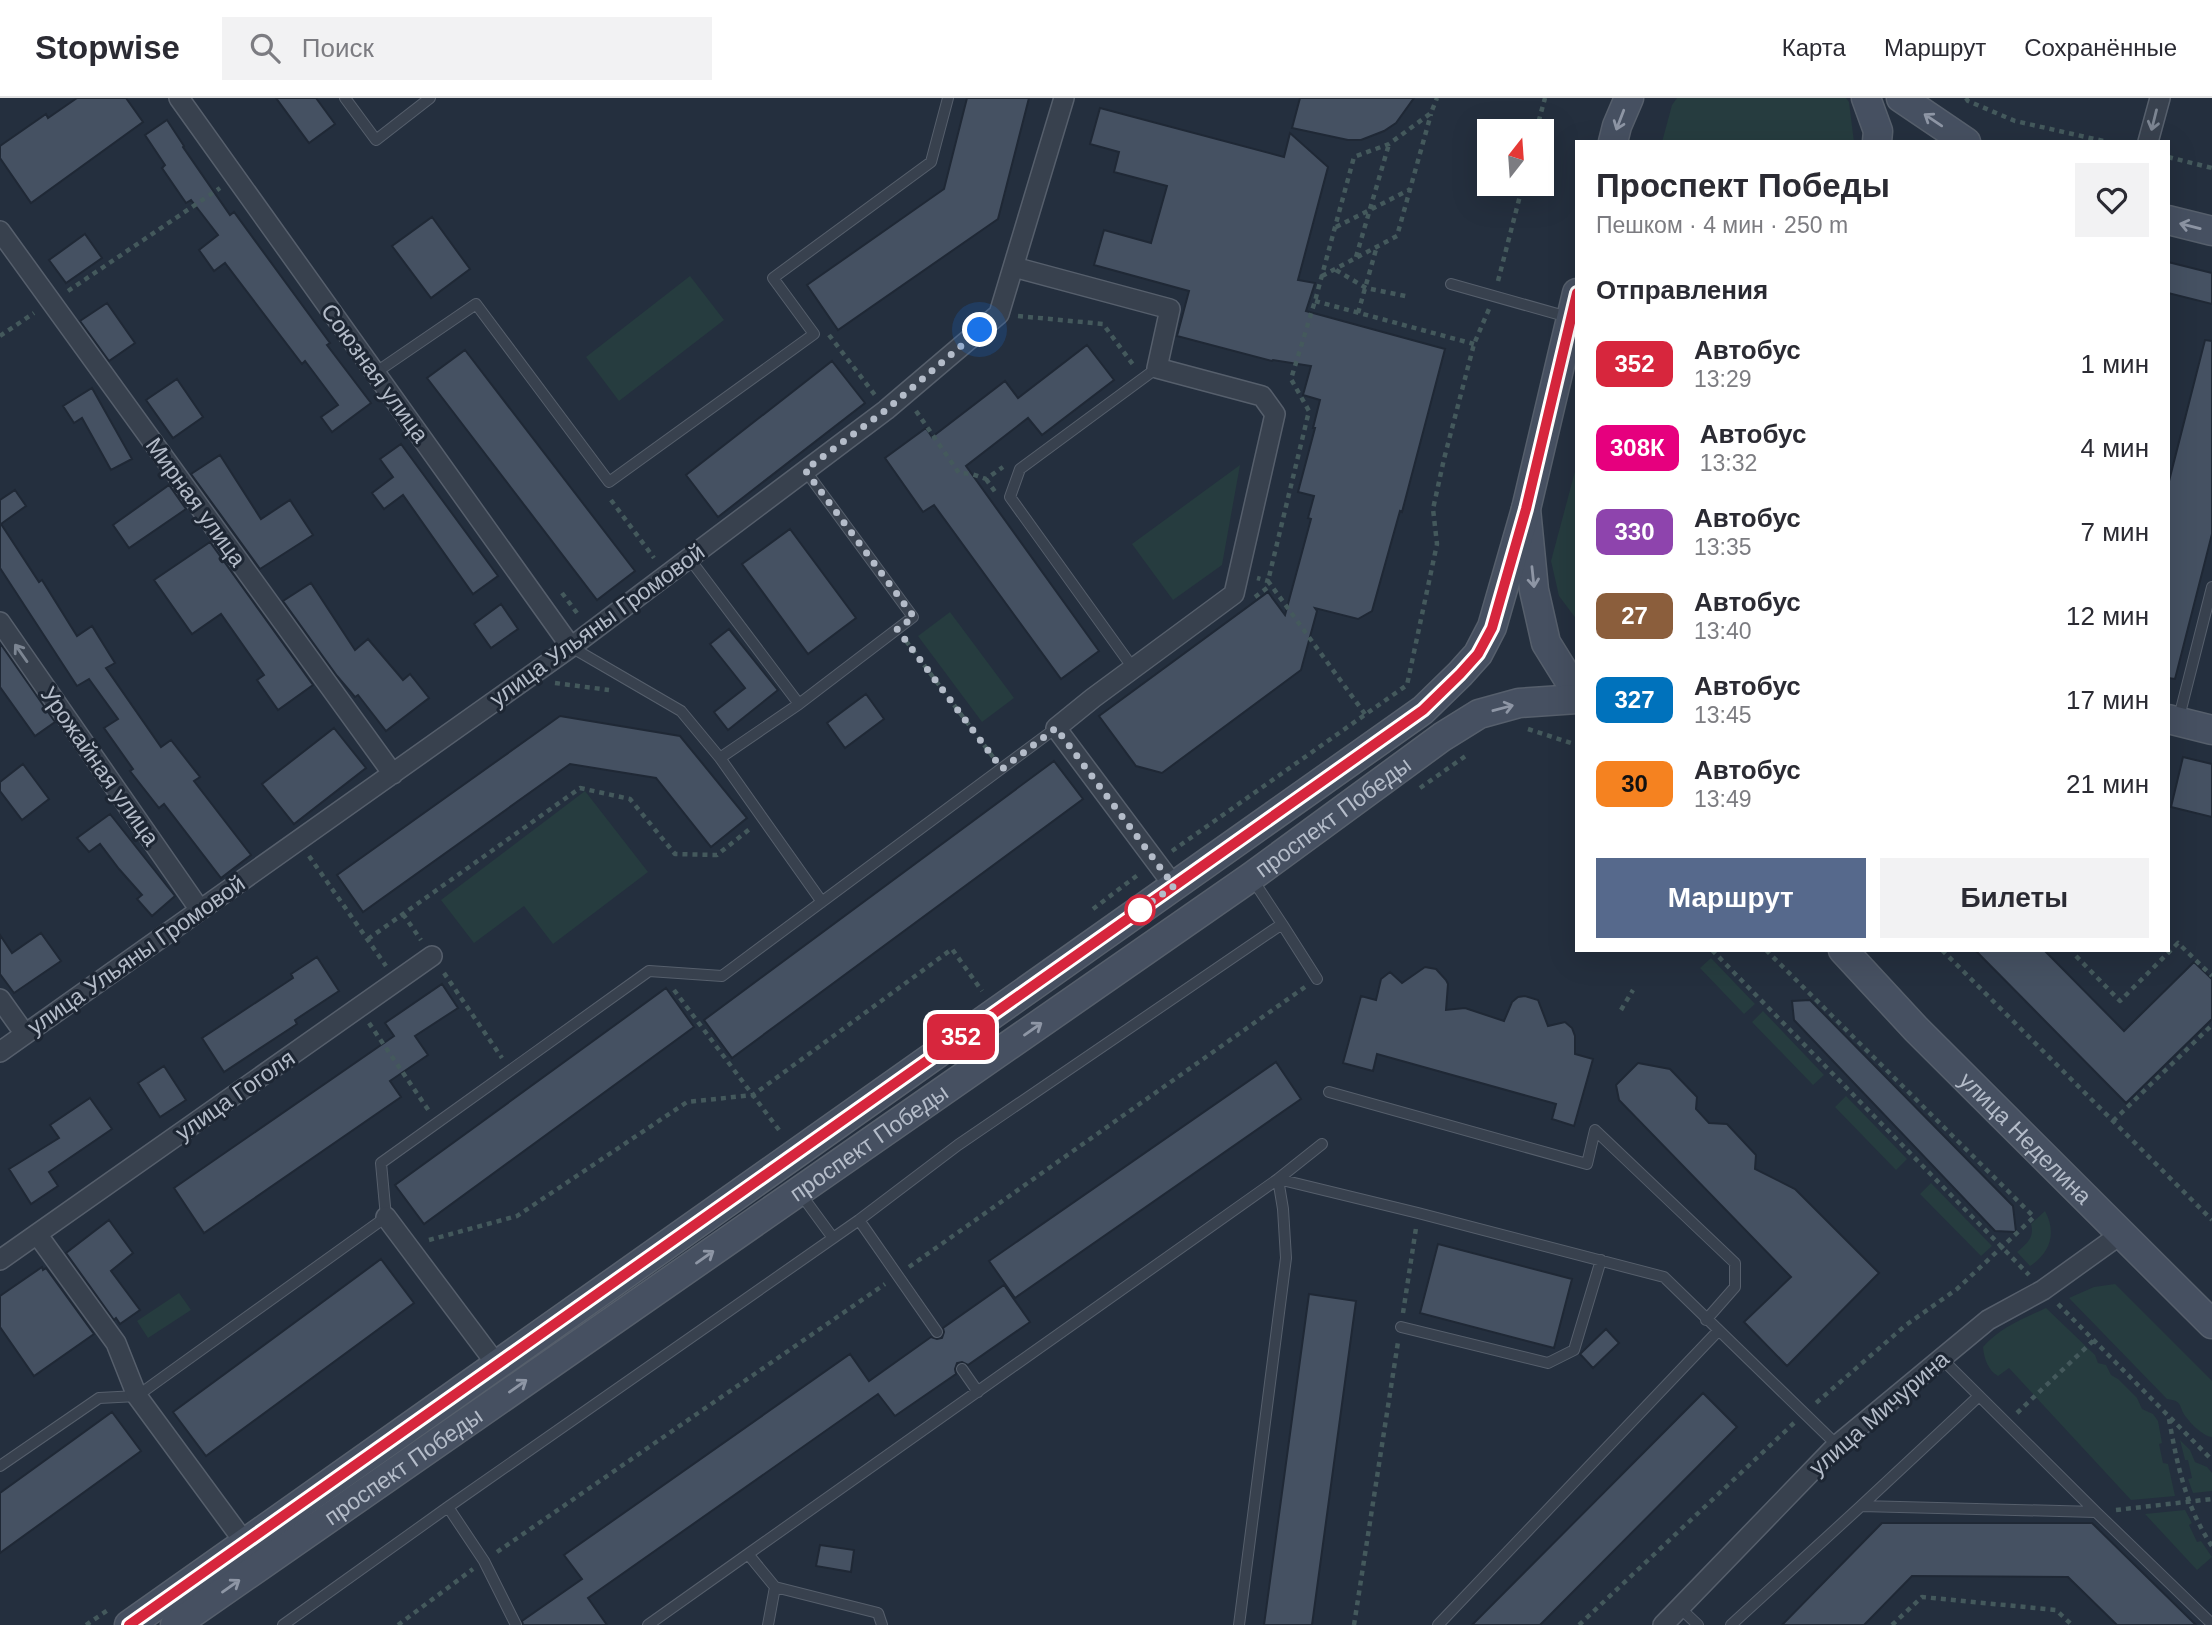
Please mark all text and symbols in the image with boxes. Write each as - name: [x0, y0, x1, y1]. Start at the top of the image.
- search box: [222, 17, 712, 80]
- text: Stopwise: [35, 29, 180, 66]
- icon: search: [246, 29, 284, 67]
- text: Поиск: [302, 33, 374, 63]
- text: Карта: [1782, 34, 1846, 61]
- text: Маршрут: [1884, 34, 1986, 61]
- text: Сохранённые: [2024, 34, 2177, 61]
- one-way arrow: [1612, 108, 1625, 130]
- one-way arrow: [2147, 108, 2160, 131]
- one-way arrow: [1924, 113, 1944, 127]
- north arrow: [1477, 119, 1554, 196]
- map controls: [1477, 119, 1554, 196]
- button: heart: [2075, 163, 2149, 237]
- text: Проспект Победы: [1596, 167, 1890, 204]
- text: Пешком · 4 мин · 250 m: [1596, 212, 1848, 238]
- one-way arrow: [2179, 219, 2202, 232]
- text: Отправления: [1596, 275, 1768, 305]
- street label: Союзная улица: [316, 299, 434, 447]
- your location: [962, 312, 997, 347]
- text: Автобус: [1694, 335, 1801, 365]
- text: 1 мин: [2081, 349, 2149, 379]
- text: 352: [1614, 350, 1655, 377]
- text: 13:29: [1694, 366, 1752, 392]
- text: Автобус: [1700, 419, 1806, 449]
- street label: Мирная улица: [141, 433, 251, 571]
- text: 4 мин: [2081, 433, 2149, 463]
- text: 308К: [1610, 434, 1665, 461]
- text: 13:32: [1700, 450, 1757, 476]
- text: Автобус: [1694, 503, 1801, 533]
- text: 7 мин: [2081, 517, 2149, 547]
- text: 330: [1614, 518, 1655, 545]
- text: 13:35: [1694, 534, 1752, 560]
- street label: улица Ульяны Громовой: [485, 538, 709, 712]
- one-way arrow: [1527, 565, 1540, 588]
- text: Автобус: [1694, 587, 1801, 617]
- text: 12 мин: [2066, 601, 2149, 631]
- text: 27: [1621, 602, 1648, 629]
- text: 13:40: [1694, 618, 1752, 644]
- one-way arrow: [14, 644, 28, 663]
- text: Автобус: [1694, 671, 1801, 701]
- street label: Урожайная улица: [36, 682, 165, 850]
- text: 17 мин: [2066, 685, 2149, 715]
- text: 327: [1614, 686, 1655, 713]
- one-way arrow: [1492, 700, 1514, 713]
- text: 13:45: [1694, 702, 1752, 728]
- street label: проспект Победы: [1250, 751, 1416, 883]
- text: Автобус: [1694, 755, 1801, 785]
- text: 21 мин: [2066, 769, 2149, 799]
- text: 30: [1621, 770, 1648, 797]
- text: 13:49: [1694, 786, 1752, 812]
- button: Маршрут: [1596, 858, 1866, 938]
- button: Билеты: [1880, 858, 2149, 938]
- street label: улица Ульяны Громовой: [22, 870, 250, 1040]
- unlabelled marker: [1125, 895, 1155, 925]
- line badge: 352: [921, 1014, 1001, 1060]
- one-way arrow: [1023, 1022, 1042, 1036]
- text: 352: [941, 1023, 981, 1050]
- street label: улица Гоголя: [170, 1044, 300, 1146]
- street label: улица Неделина: [1954, 1067, 2097, 1209]
- street label: проспект Победы: [785, 1079, 953, 1207]
- one-way arrow: [695, 1250, 714, 1264]
- street label: улица Мичурина: [1804, 1345, 1954, 1481]
- one-way arrow: [508, 1379, 528, 1393]
- street label: проспект Победы: [319, 1402, 487, 1530]
- one-way arrow: [221, 1579, 240, 1593]

